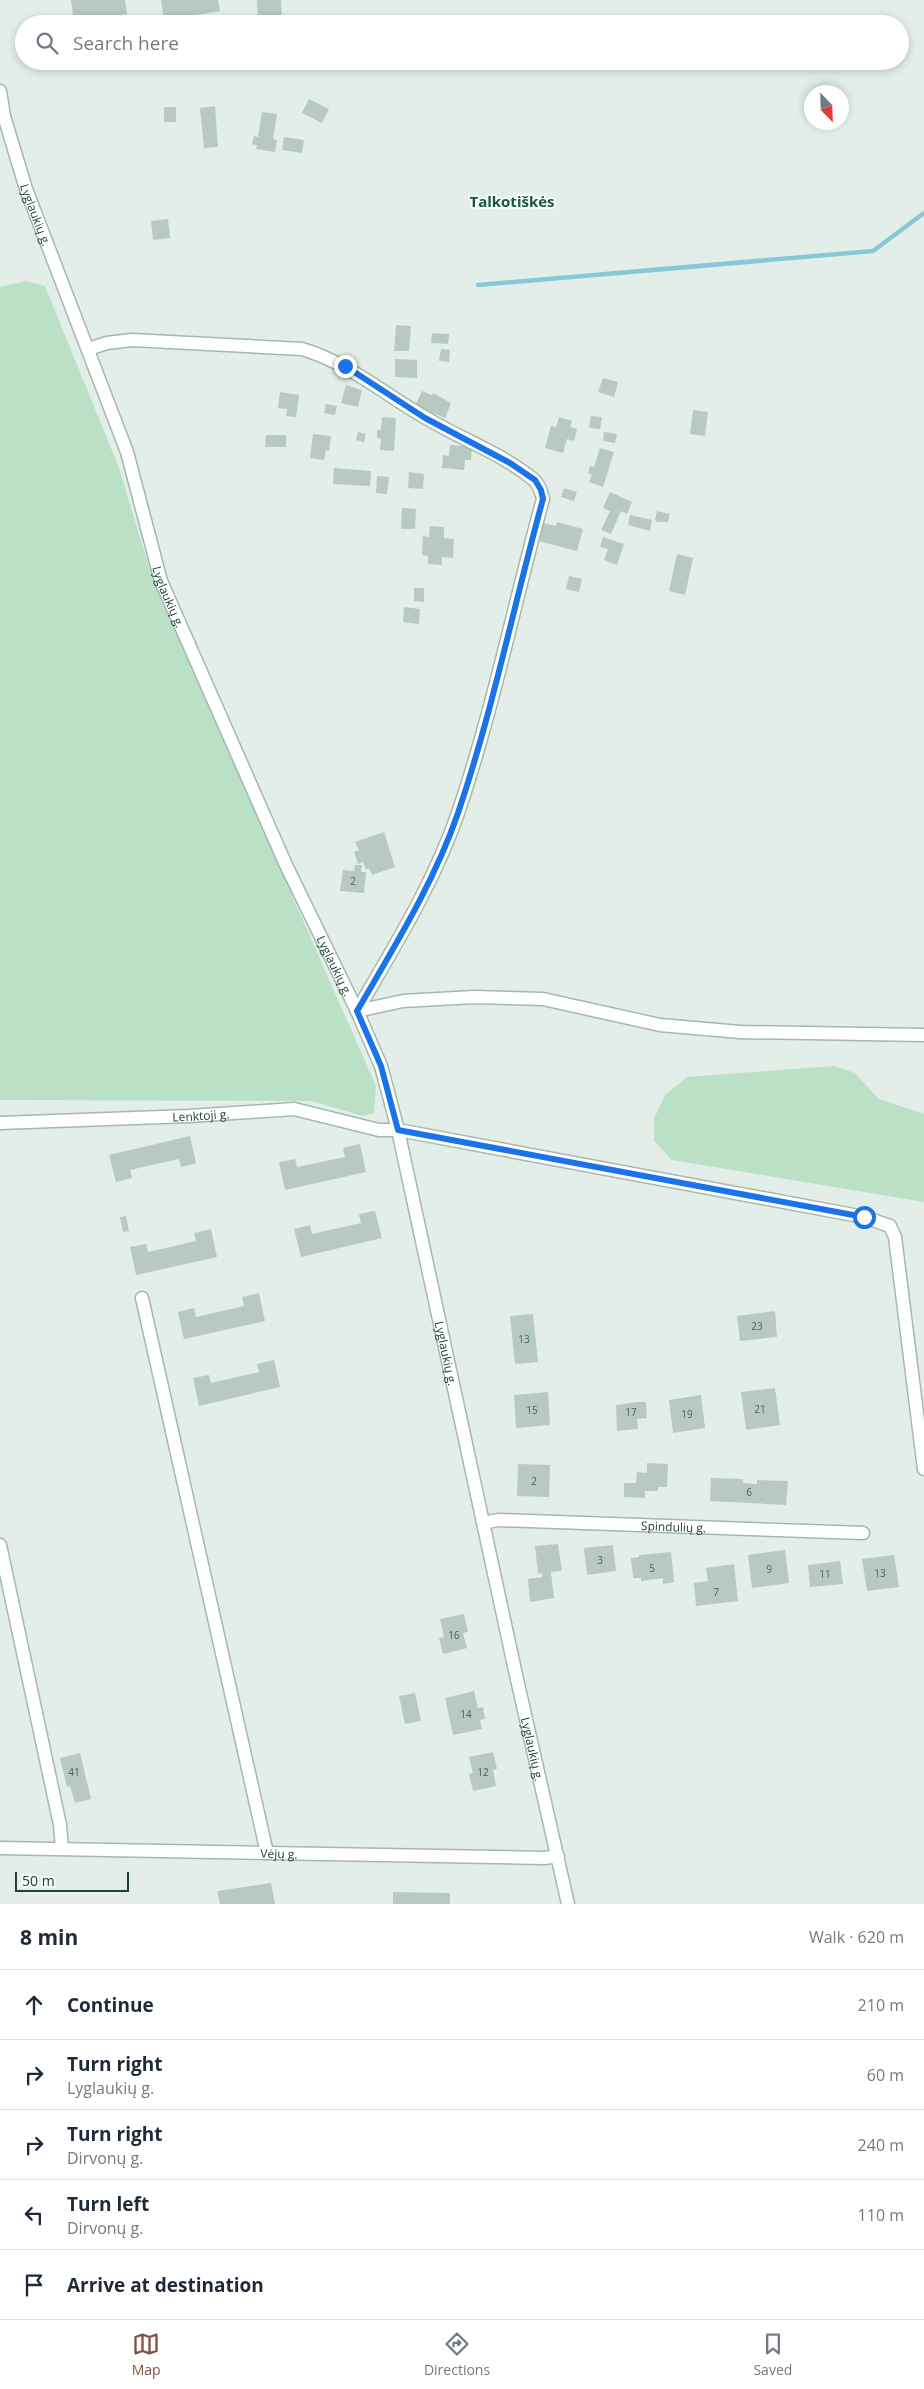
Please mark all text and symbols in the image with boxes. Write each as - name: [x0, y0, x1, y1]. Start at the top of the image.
- search box: [15, 15, 909, 70]
- icon: search: [33, 29, 61, 57]
- text: Search here: [73, 30, 179, 56]
- north arrow: [804, 85, 849, 130]
- street label: Lyglaukių g.: [16, 182, 55, 248]
- district label: Talkotiškės: [469, 191, 555, 211]
- route end: [334, 355, 357, 378]
- street label: Lyglaukių g.: [149, 564, 189, 630]
- house number: 2: [350, 874, 356, 888]
- street label: Lyglaukių g.: [313, 933, 357, 999]
- street label: Lenktoji g.: [172, 1105, 230, 1125]
- route start: [853, 1206, 876, 1229]
- house number: 23: [751, 1319, 763, 1333]
- street label: Lyglaukių g.: [431, 1320, 462, 1387]
- house number: 13: [518, 1332, 530, 1346]
- house number: 21: [754, 1402, 766, 1416]
- house number: 15: [526, 1403, 538, 1417]
- house number: 17: [625, 1405, 637, 1419]
- house number: 19: [681, 1407, 693, 1421]
- house number: 2: [531, 1474, 537, 1488]
- house number: 6: [746, 1485, 752, 1499]
- street label: Spindulių g.: [641, 1517, 706, 1536]
- house number: 3: [597, 1553, 603, 1567]
- house number: 5: [649, 1561, 655, 1575]
- house number: 9: [766, 1562, 772, 1576]
- house number: 13: [874, 1566, 886, 1580]
- house number: 11: [819, 1567, 831, 1581]
- house number: 7: [713, 1585, 719, 1599]
- house number: 16: [448, 1628, 460, 1642]
- house number: 14: [460, 1707, 472, 1721]
- street label: Lyglaukių g.: [517, 1715, 548, 1783]
- house number: 41: [68, 1765, 80, 1779]
- house number: 12: [477, 1765, 489, 1779]
- street label: Vėjų g.: [260, 1844, 298, 1862]
- scale bar: [15, 1869, 129, 1892]
- text: 50 m: [22, 1871, 55, 1890]
- text: 8 min: [20, 1923, 78, 1951]
- text: Walk · 620 m: [809, 1926, 904, 1948]
- icon: ahead: [20, 1991, 48, 2019]
- text: Continue: [67, 1992, 154, 2018]
- text: 210 m: [858, 1994, 904, 2016]
- text: Turn right: [67, 2051, 162, 2077]
- icon: right: [20, 2061, 48, 2089]
- text: 60 m: [867, 2064, 904, 2086]
- text: Lyglaukių g.: [67, 2077, 154, 2099]
- text: Turn right: [67, 2121, 162, 2147]
- icon: right: [20, 2131, 48, 2159]
- text: 240 m: [858, 2134, 904, 2156]
- text: Dirvonų g.: [67, 2147, 143, 2169]
- text: Turn left: [67, 2191, 149, 2217]
- icon: left: [20, 2201, 48, 2229]
- text: 110 m: [858, 2204, 904, 2226]
- text: Dirvonų g.: [67, 2217, 143, 2239]
- icon: arrive: [20, 2271, 48, 2299]
- text: Arrive at destination: [67, 2272, 264, 2298]
- tab: Map: [132, 2330, 161, 2379]
- tab: Directions: [424, 2330, 490, 2379]
- tab: Saved: [753, 2330, 792, 2379]

